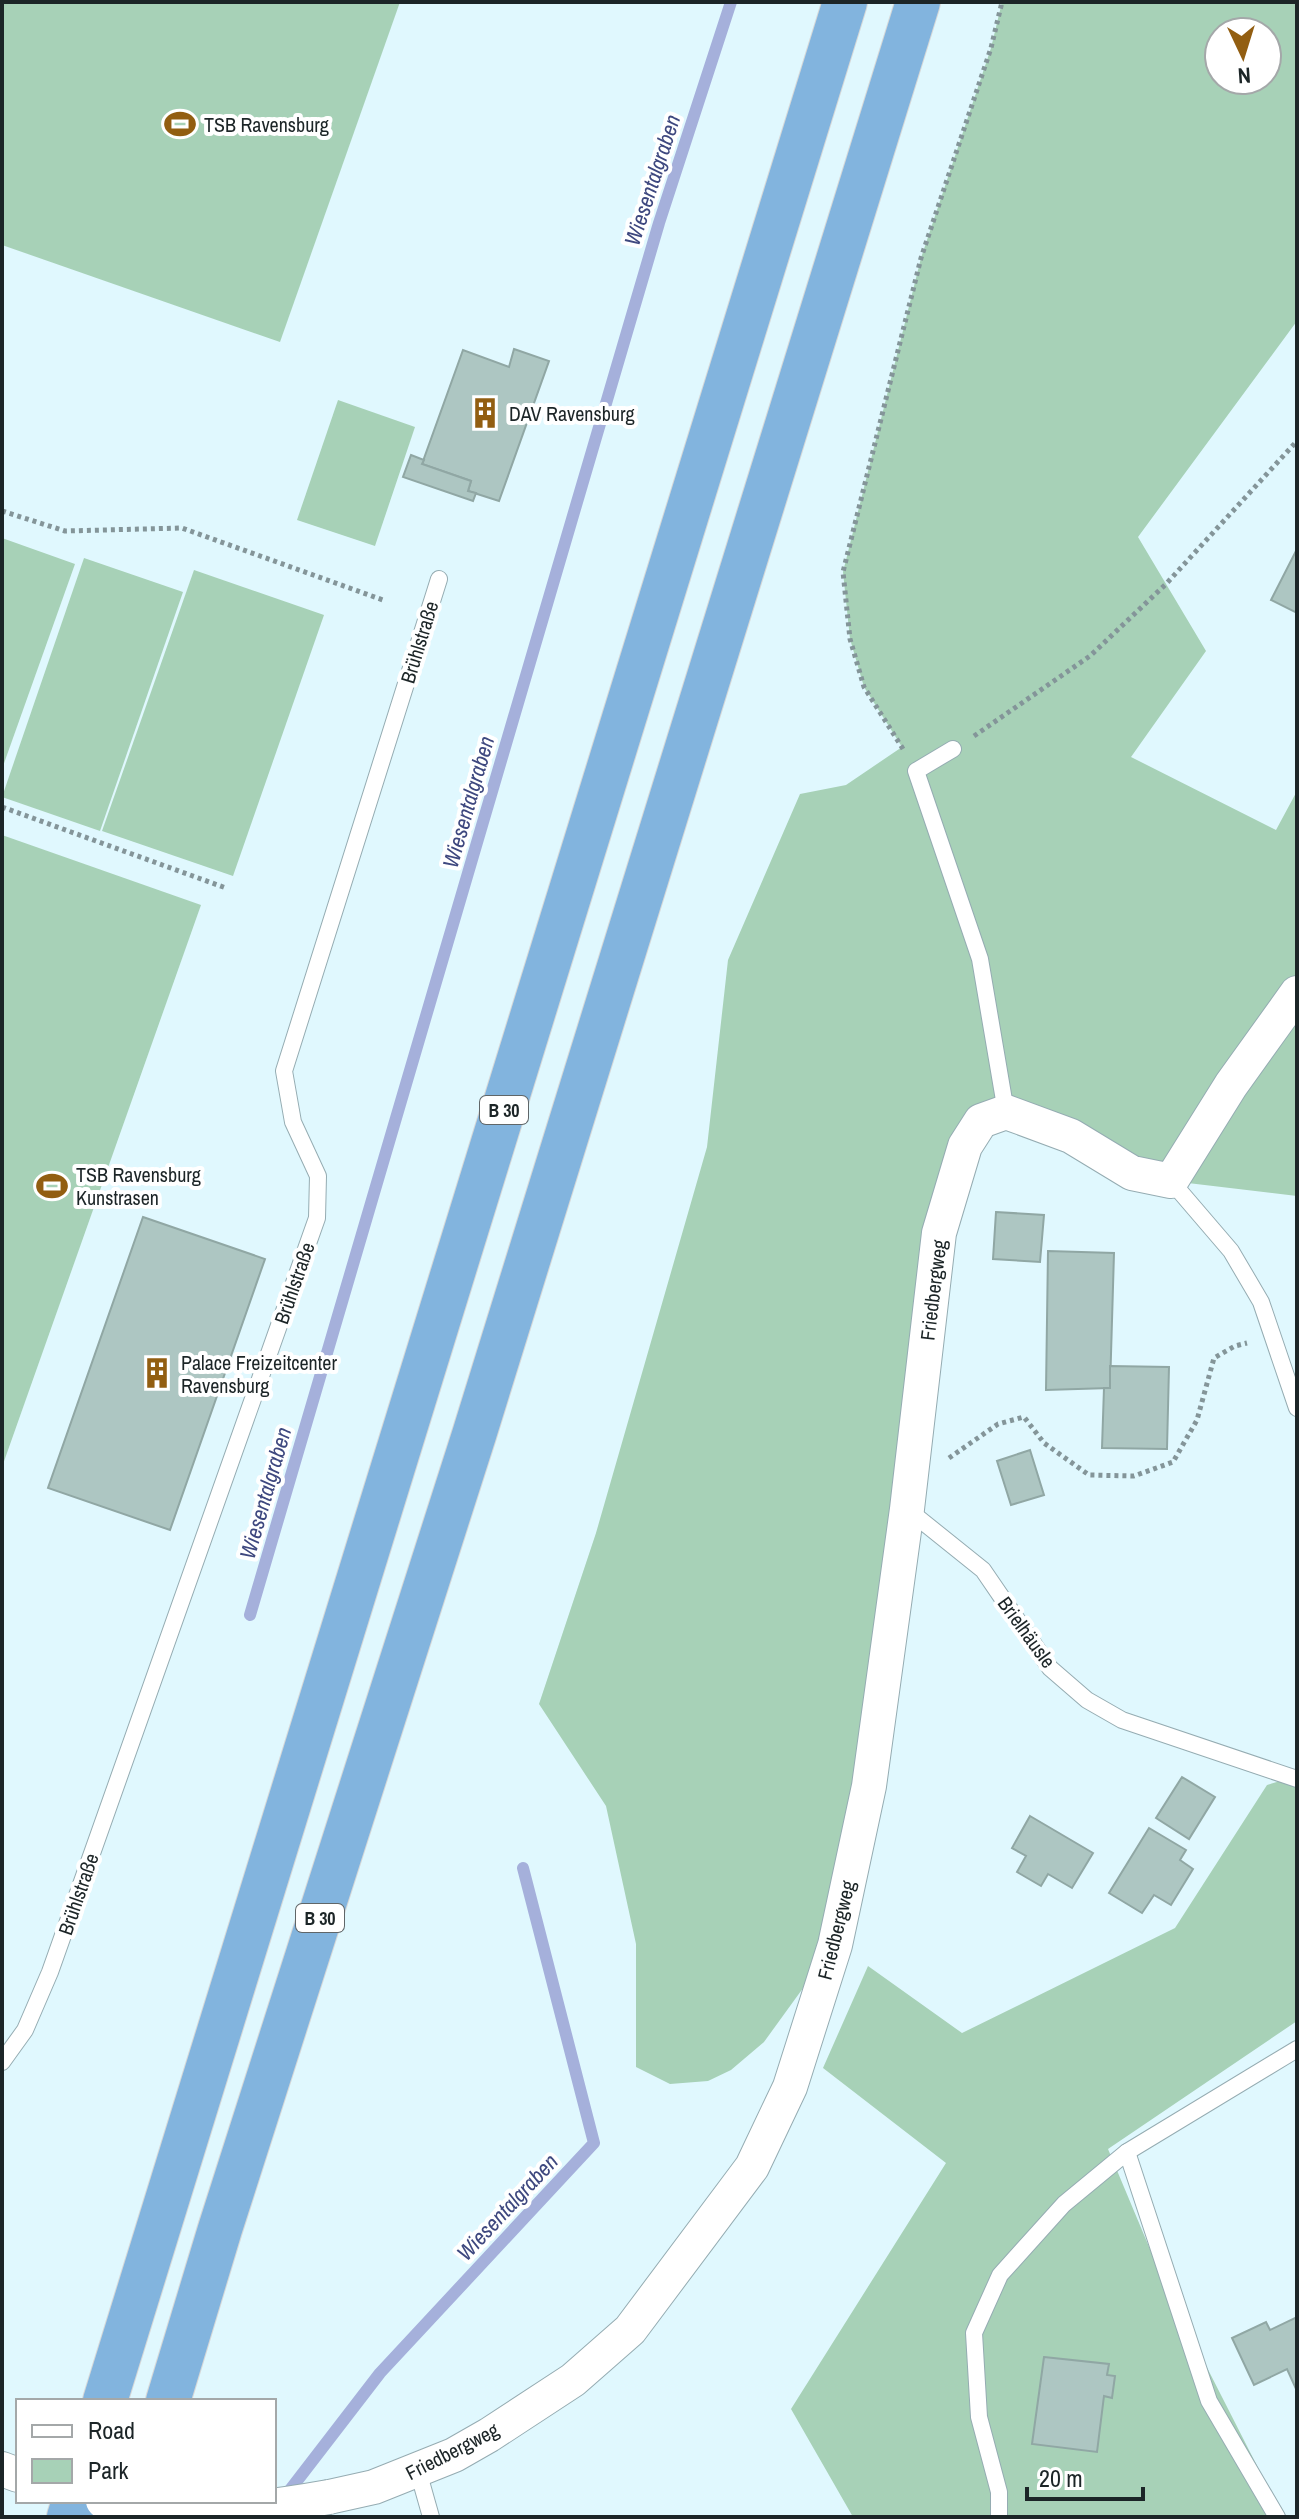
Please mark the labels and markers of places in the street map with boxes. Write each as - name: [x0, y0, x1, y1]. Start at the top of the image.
- sports icon: TSB Ravensburg: [163, 107, 197, 141]
- place label: TSB Ravensburg: [204, 111, 329, 138]
- building icon: DAV Ravensburg: [468, 396, 502, 430]
- place label: DAV Ravensburg: [509, 400, 635, 427]
- place label: TSB Ravensburg Kunstrasen: [76, 1161, 201, 1211]
- sports icon: TSB Ravensburg Kunstrasen: [35, 1169, 69, 1203]
- place label: Palace Freizeitcenter Ravensburg: [181, 1349, 337, 1399]
- building icon: Palace Freizeitcenter Ravensburg: [140, 1356, 174, 1390]

